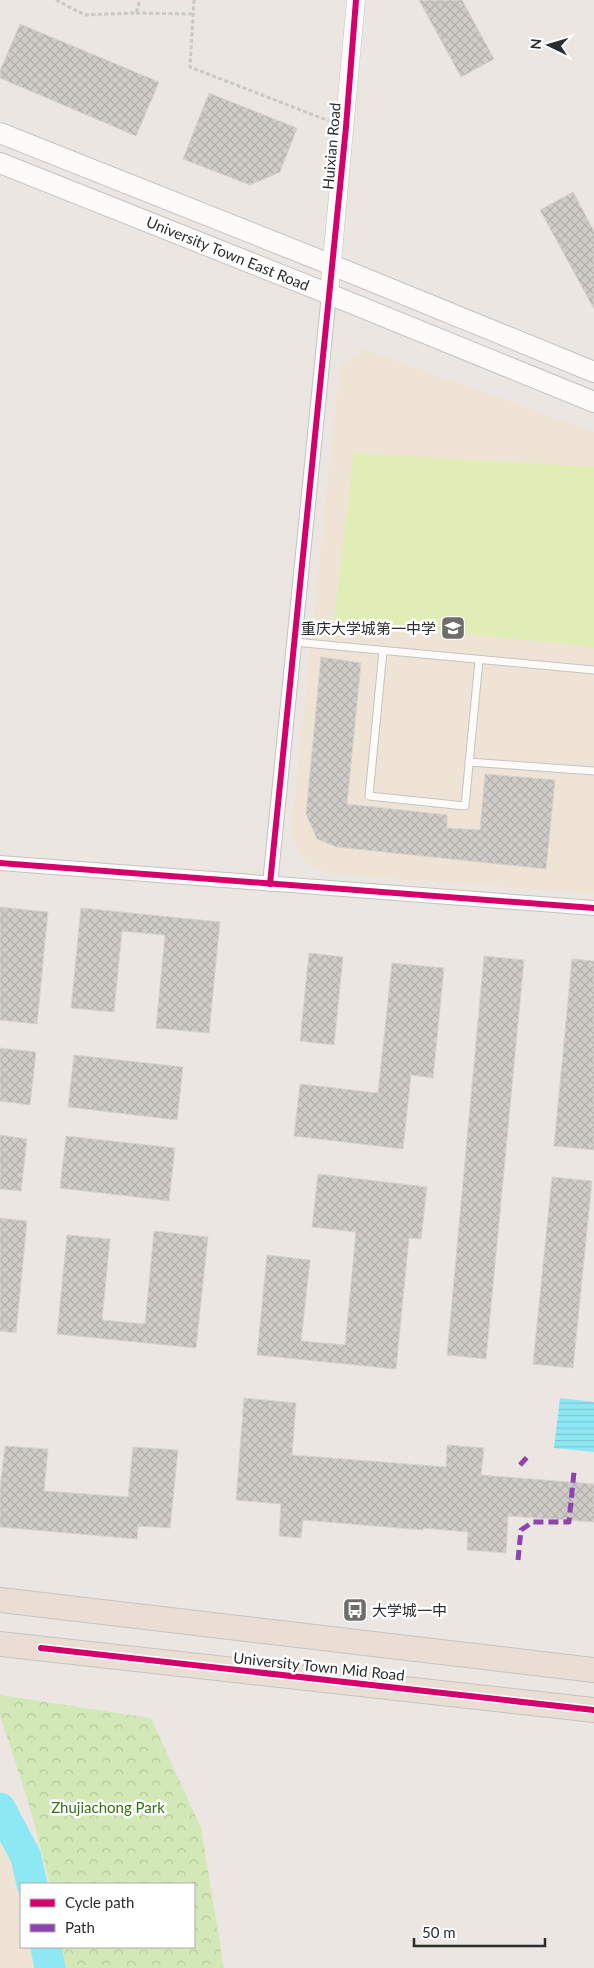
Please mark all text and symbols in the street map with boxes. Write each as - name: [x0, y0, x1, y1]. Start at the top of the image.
- north arrow: [524, 20, 574, 70]
- text: N: [527, 38, 544, 50]
- street label: Huixian Road: [318, 102, 344, 190]
- street label: University Town East Road: [144, 212, 312, 294]
- school or university icon: 重庆大学城第一中学: [440, 615, 466, 641]
- place label: 重庆大学城第一中学: [301, 619, 436, 637]
- bus stop icon: 大学城一中: [342, 1597, 368, 1623]
- place label: 大学城一中: [372, 1601, 447, 1619]
- street label: University Town Mid Road: [232, 1648, 406, 1684]
- park label: Zhujiachong Park: [51, 1798, 165, 1816]
- legend: [20, 1883, 195, 1948]
- text: Cycle path: [65, 1893, 134, 1911]
- scale bar: [414, 1916, 545, 1948]
- text: Path: [65, 1918, 95, 1936]
- text: 50 m: [422, 1923, 456, 1941]

